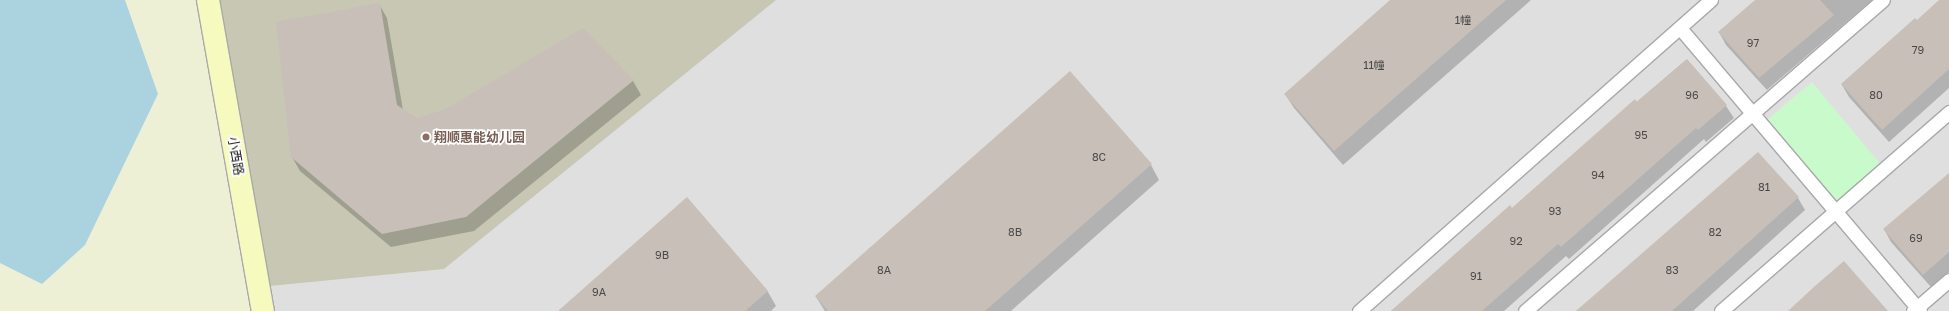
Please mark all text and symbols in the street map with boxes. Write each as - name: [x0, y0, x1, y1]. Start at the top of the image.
- house number: 1幢: [1455, 13, 1471, 27]
- house number: 97: [1747, 36, 1759, 50]
- house number: 79: [1912, 43, 1924, 57]
- house number: 11幢: [1363, 58, 1385, 72]
- house number: 96: [1685, 88, 1699, 102]
- house number: 80: [1869, 88, 1883, 102]
- house number: 95: [1634, 128, 1648, 142]
- place label: 翔顺惠能幼儿园: [434, 129, 525, 145]
- marker: 翔顺惠能幼儿园: [421, 132, 431, 142]
- street label: 小西路: [225, 135, 247, 177]
- house number: 8C: [1092, 150, 1106, 164]
- house number: 94: [1591, 168, 1605, 182]
- house number: 81: [1758, 180, 1770, 194]
- house number: 93: [1548, 204, 1562, 218]
- house number: 8B: [1008, 225, 1022, 239]
- house number: 82: [1708, 225, 1722, 239]
- house number: 69: [1909, 231, 1923, 245]
- house number: 92: [1509, 234, 1523, 248]
- house number: 9B: [655, 248, 669, 262]
- house number: 8A: [877, 263, 891, 277]
- house number: 83: [1665, 263, 1679, 277]
- house number: 91: [1470, 269, 1482, 283]
- house number: 9A: [592, 285, 606, 299]

